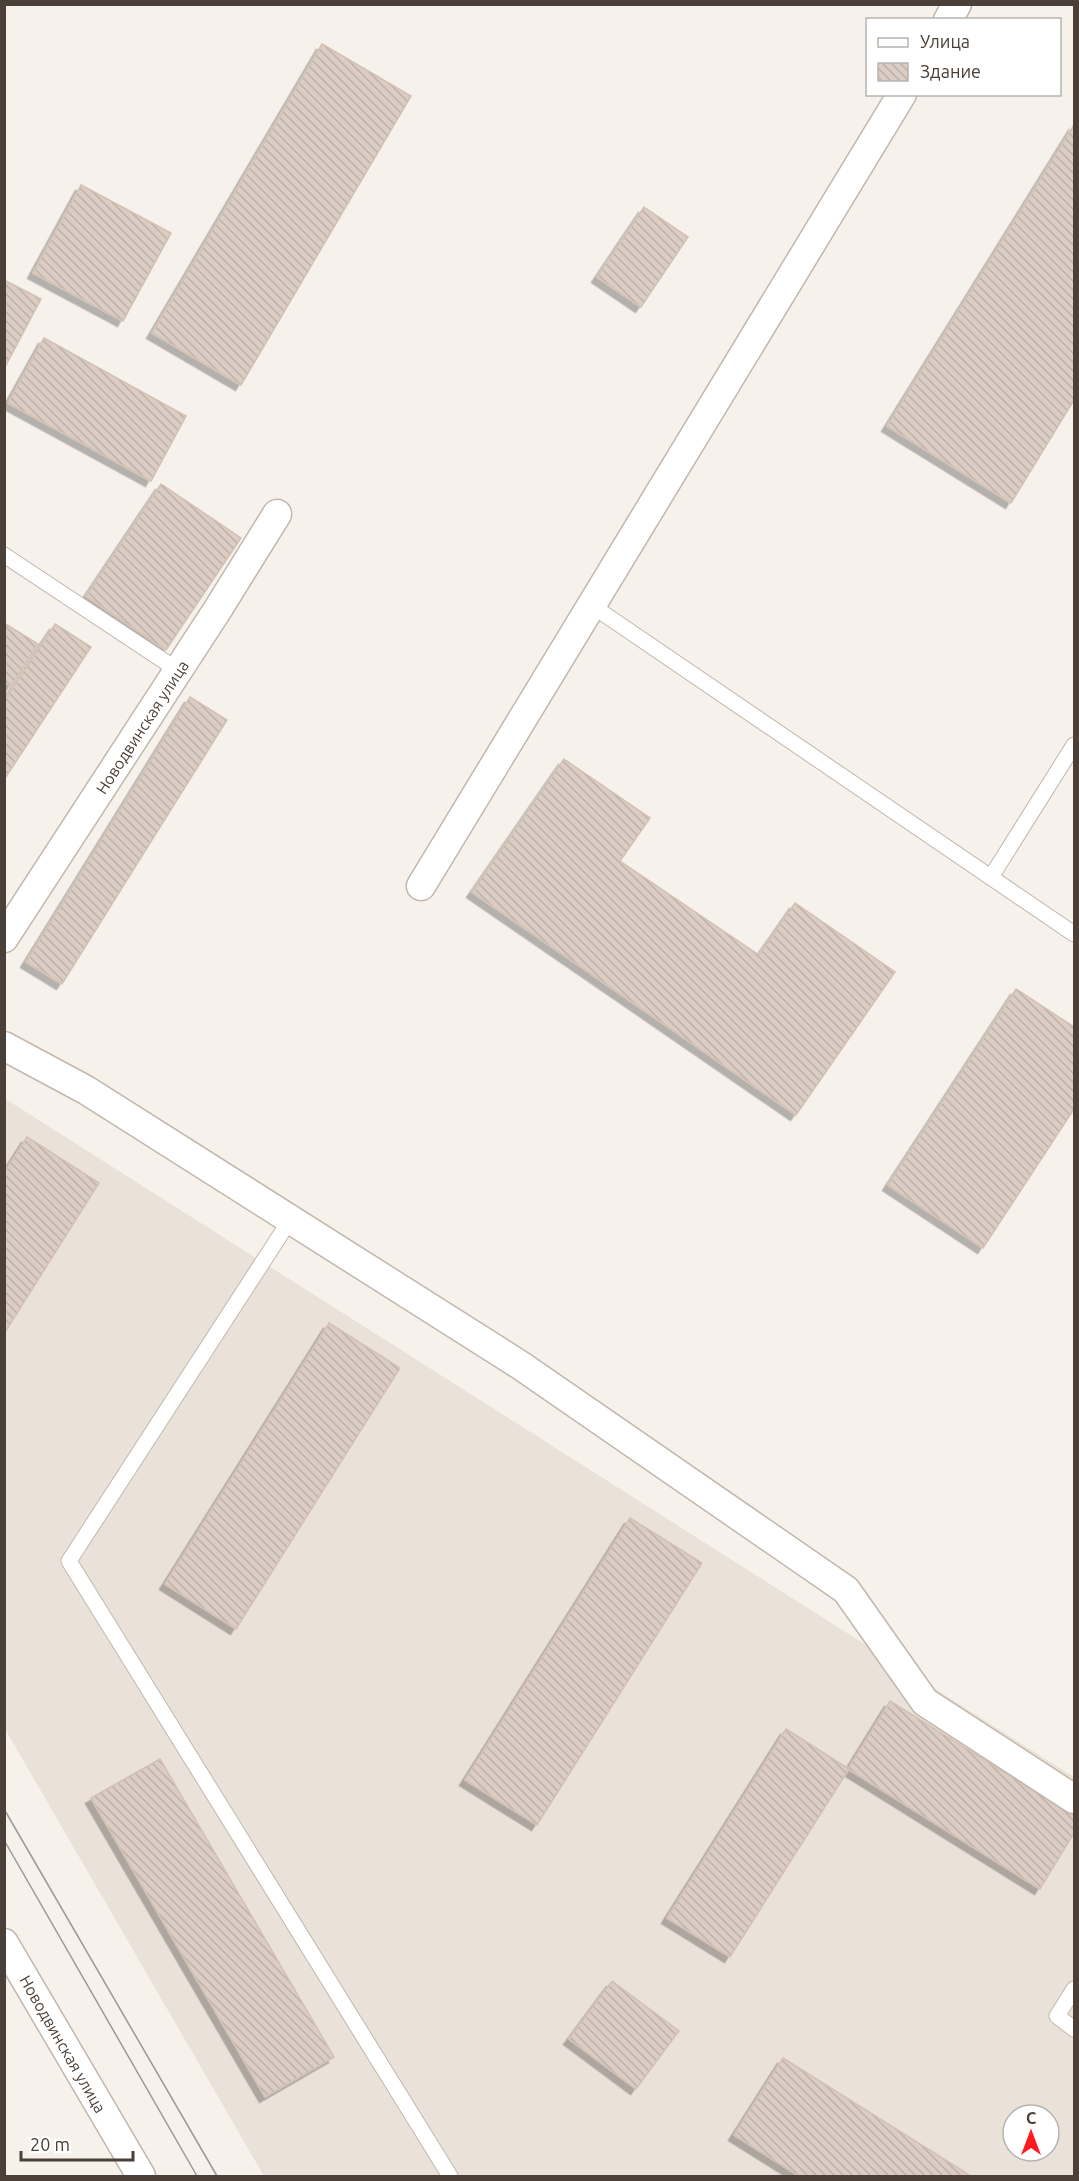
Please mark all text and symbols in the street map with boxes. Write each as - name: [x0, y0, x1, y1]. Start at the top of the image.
- legend: [866, 18, 1061, 96]
- text: Улица: [920, 31, 970, 51]
- text: Здание: [920, 61, 981, 81]
- street label: Новодвинская улица: [92, 657, 192, 797]
- street label: Новодвинская улица: [16, 1972, 110, 2116]
- north arrow: [1001, 2103, 1061, 2163]
- text: С: [1026, 2109, 1036, 2127]
- scale bar: [21, 2124, 134, 2162]
- text: 20 m: [30, 2134, 70, 2154]

